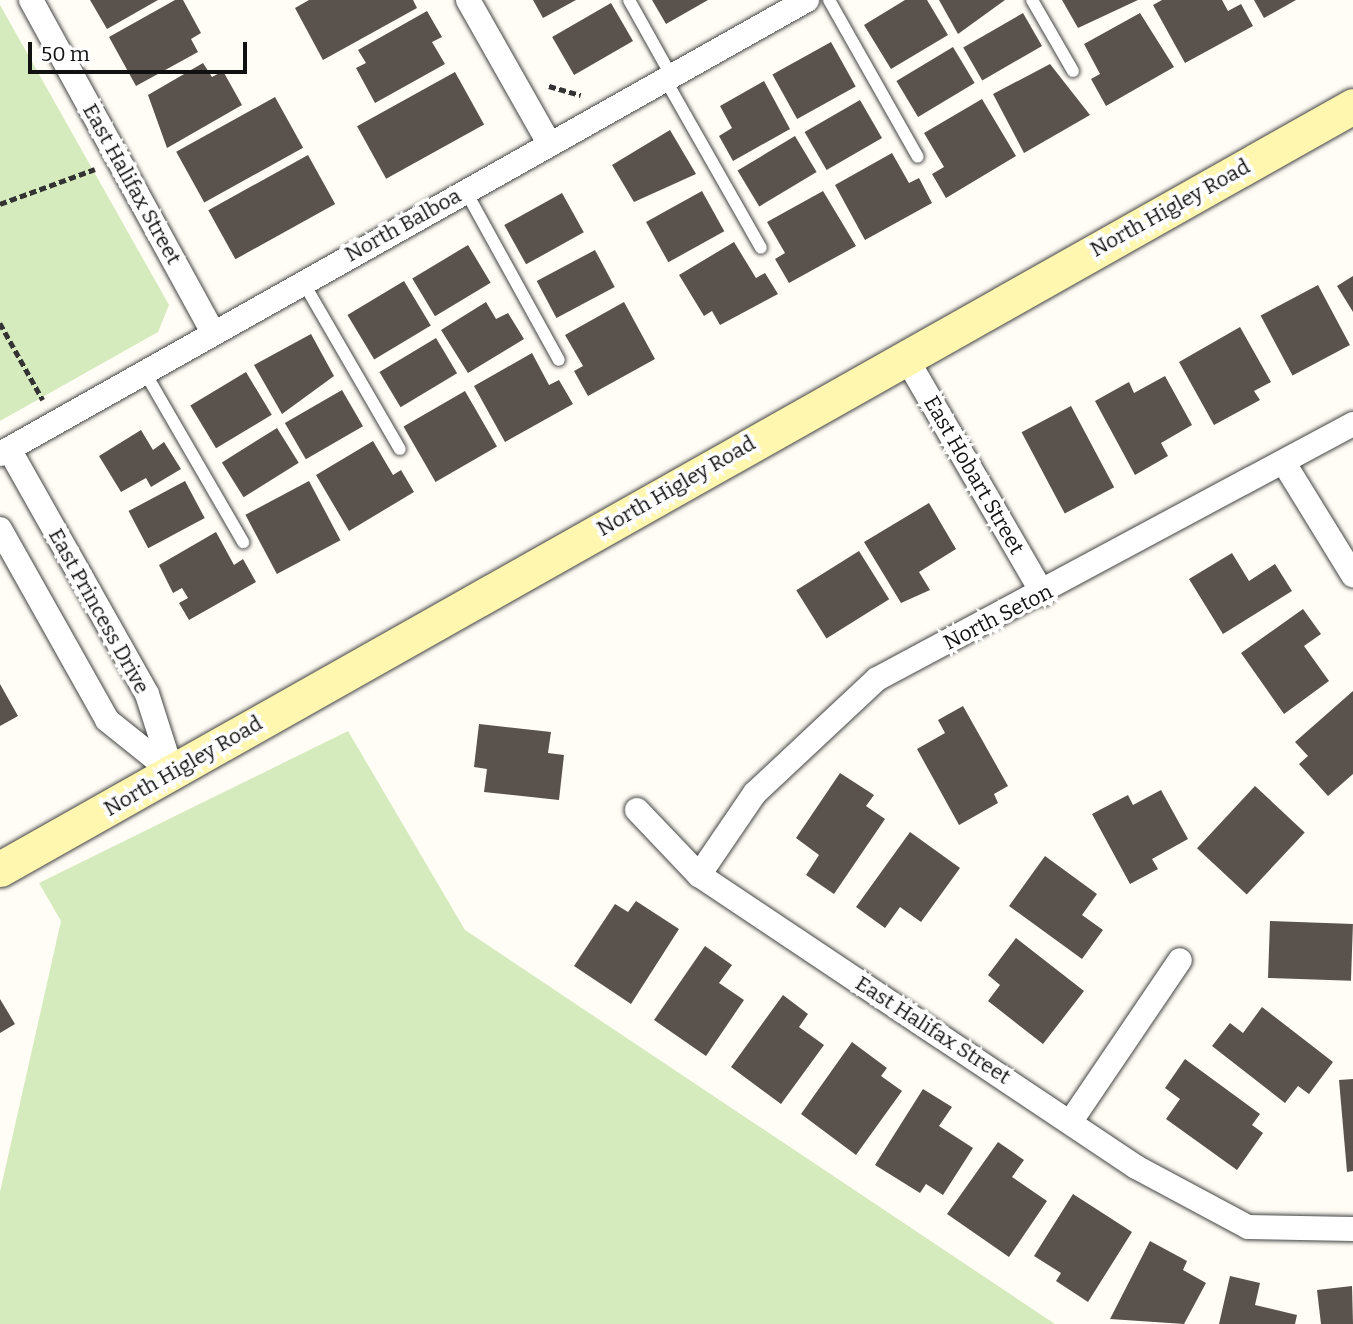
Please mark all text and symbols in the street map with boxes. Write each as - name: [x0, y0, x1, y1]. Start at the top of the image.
- scale bar: [32, 28, 250, 72]
- text: 50 m: [41, 41, 90, 67]
- street label: East Halifax Street: [77, 99, 187, 269]
- street label: North Higley Road: [1086, 154, 1254, 262]
- street label: North Balboa: [341, 183, 465, 267]
- street label: East Hobart Street: [918, 391, 1030, 559]
- street label: North Higley Road: [592, 430, 760, 542]
- street label: East Princess Drive: [43, 524, 155, 698]
- street label: North Seton: [939, 579, 1057, 655]
- street label: North Higley Road: [99, 710, 267, 822]
- street label: East Halifax Street: [851, 970, 1015, 1090]

